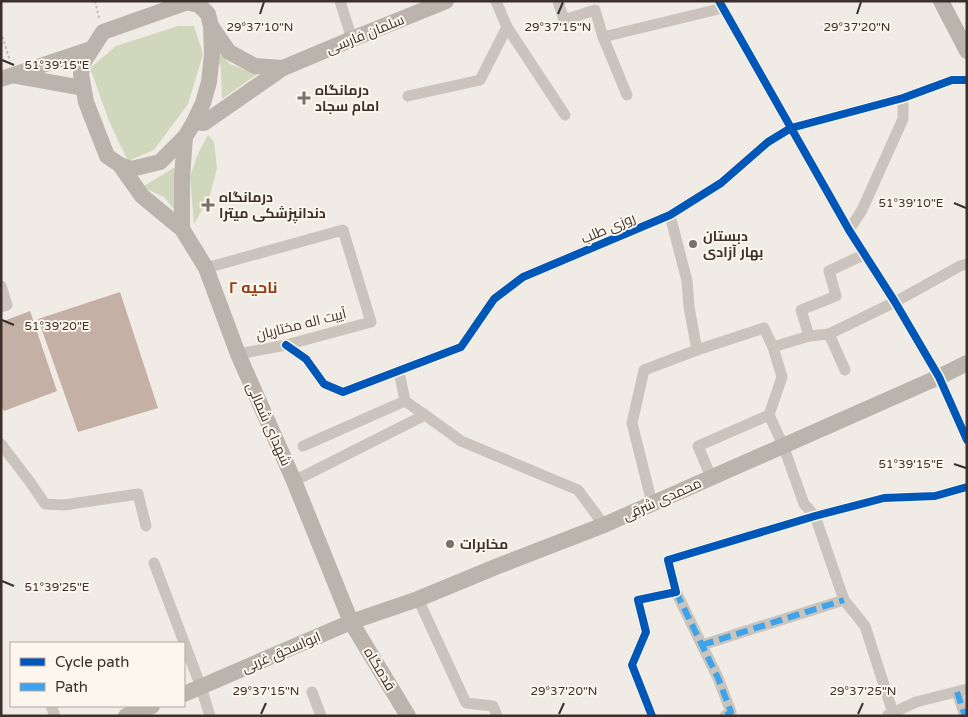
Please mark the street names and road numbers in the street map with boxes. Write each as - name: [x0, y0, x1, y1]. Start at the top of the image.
- street label: سلمان فارسی: [324, 11, 407, 58]
- street label: روزی طلب: [578, 209, 638, 247]
- street label: آییت اله مختاریان: [254, 305, 348, 344]
- street label: شهدای شمالی: [243, 380, 295, 469]
- street label: محمدی شرقی: [620, 475, 704, 524]
- street label: ابواسحق غربی: [239, 628, 323, 677]
- street label: قدمگاه: [360, 645, 399, 694]

